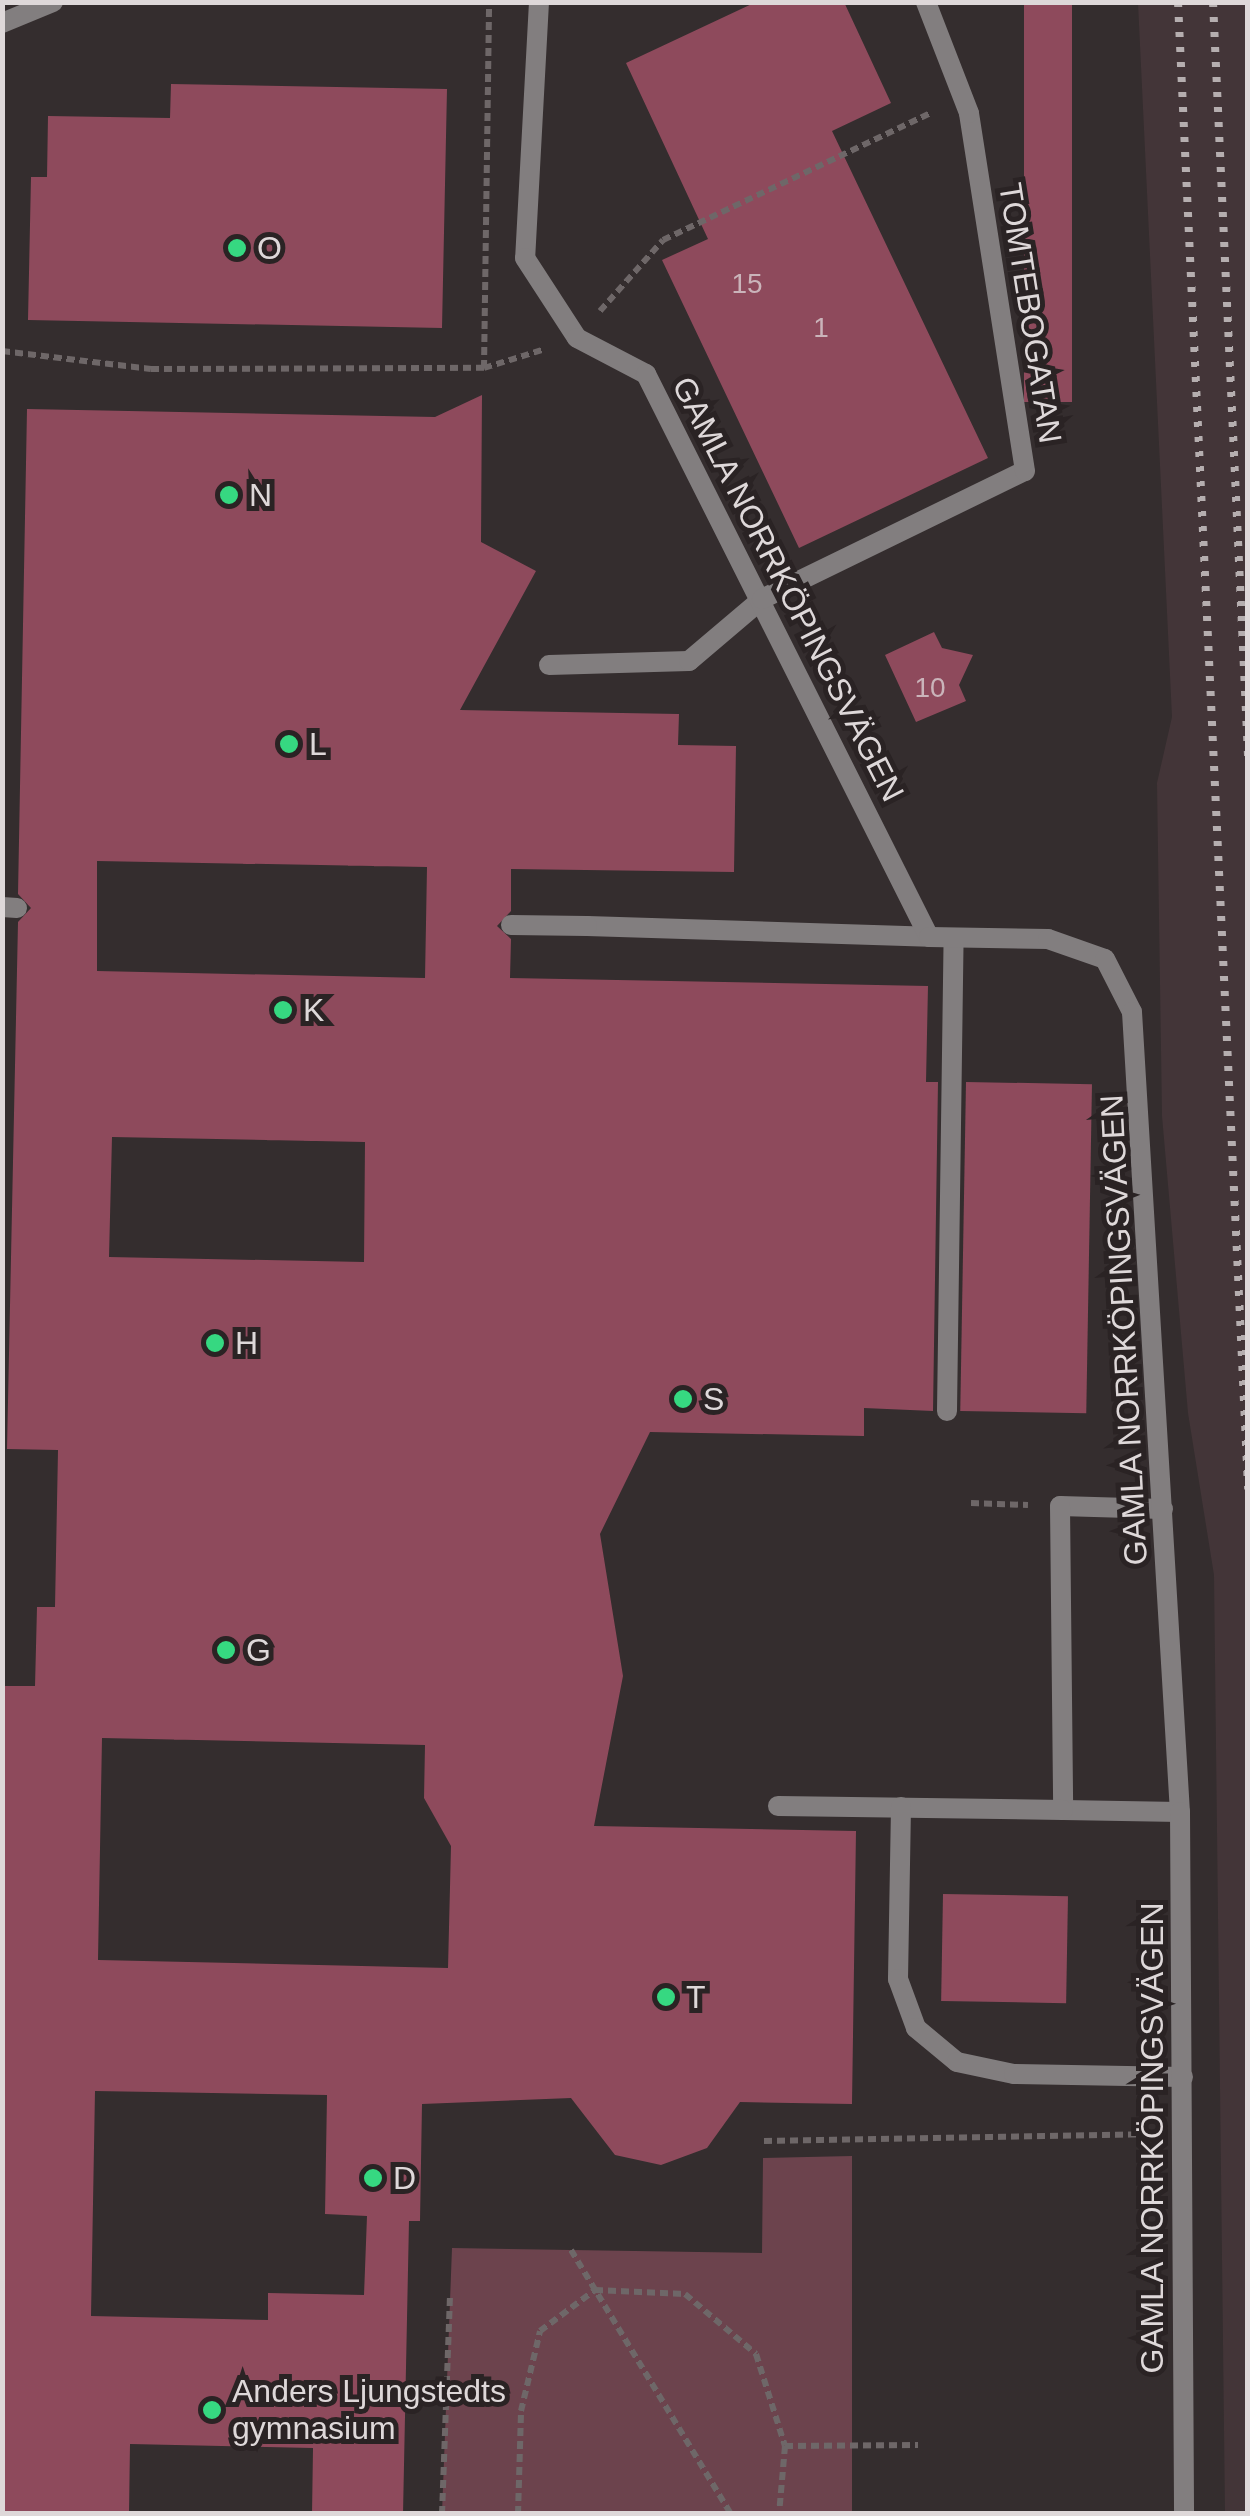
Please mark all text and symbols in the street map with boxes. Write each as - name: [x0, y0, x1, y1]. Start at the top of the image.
- street label: TOMTEBOGATAN: [990, 180, 1070, 446]
- place label: O: [257, 229, 282, 267]
- marker: O: [226, 237, 248, 259]
- house number: 15: [731, 267, 763, 301]
- house number: 1: [813, 311, 829, 345]
- street label: GAMLA NORRKÖPINGSVÄGEN: [664, 370, 912, 808]
- place label: N: [249, 476, 272, 514]
- marker: N: [218, 484, 240, 506]
- house number: 10: [914, 671, 946, 705]
- place label: L: [309, 725, 327, 763]
- marker: L: [278, 733, 300, 755]
- place label: K: [303, 991, 324, 1029]
- marker: K: [272, 999, 294, 1021]
- street label: GAMLA NORRKÖPINGSVÄGEN: [1092, 1093, 1156, 1567]
- place label: H: [235, 1324, 258, 1362]
- marker: H: [204, 1332, 226, 1354]
- place label: S: [703, 1380, 724, 1418]
- marker: S: [672, 1388, 694, 1410]
- place label: G: [246, 1631, 271, 1669]
- marker: G: [215, 1639, 237, 1661]
- street label: GAMLA NORRKÖPINGSVÄGEN: [1133, 1902, 1171, 2374]
- place label: T: [686, 1978, 706, 2016]
- marker: T: [655, 1986, 677, 2008]
- place label: D: [393, 2159, 416, 2197]
- marker: D: [362, 2167, 384, 2189]
- place label: Anders Ljungstedts gymnasium: [232, 2373, 506, 2448]
- marker: Anders Ljungstedts gymnasium: [201, 2399, 223, 2421]

